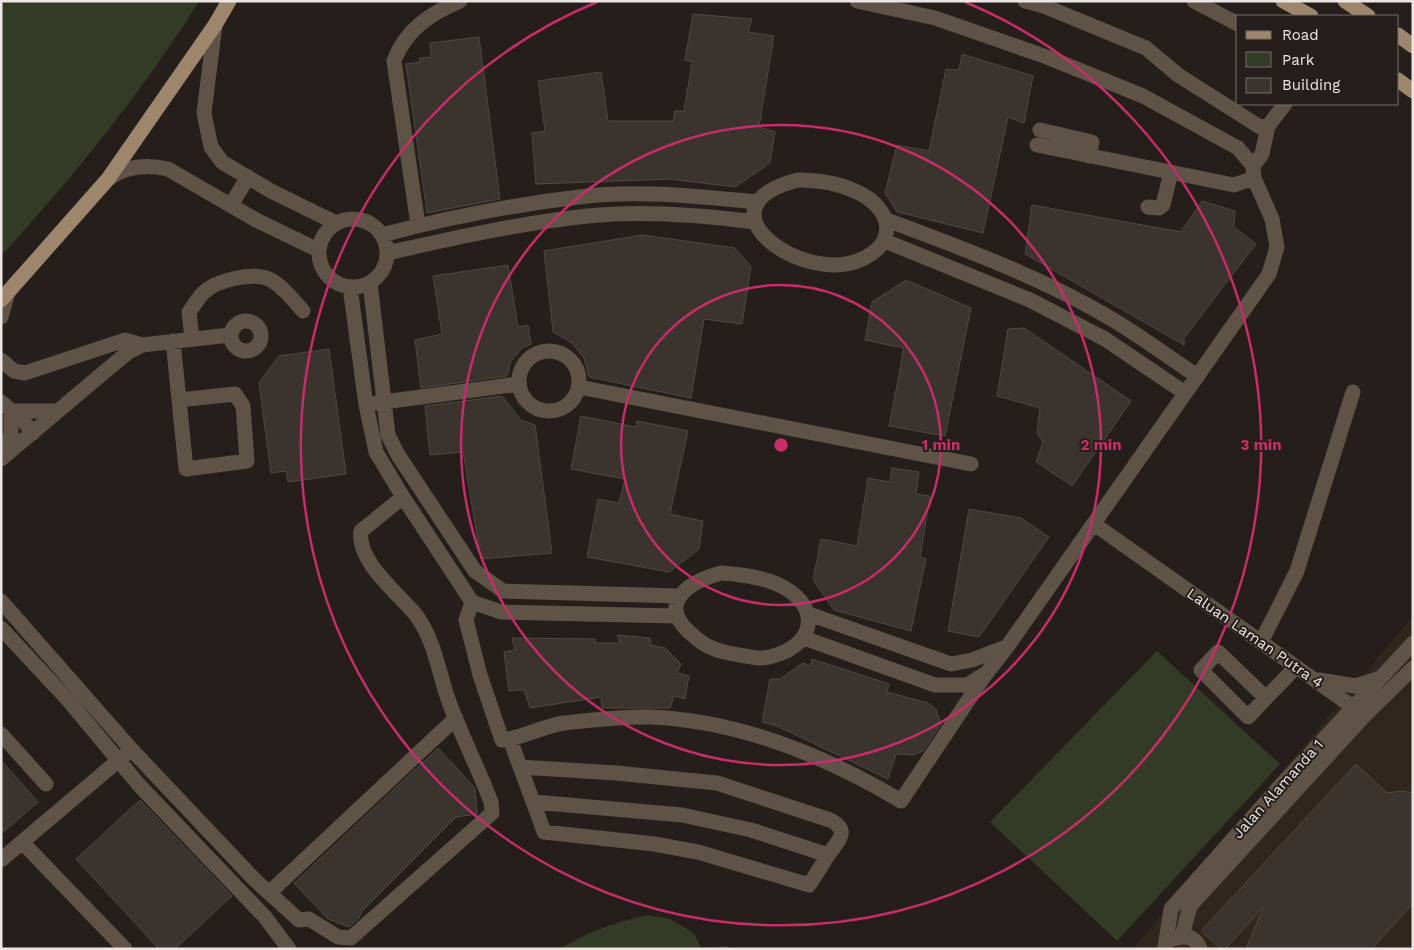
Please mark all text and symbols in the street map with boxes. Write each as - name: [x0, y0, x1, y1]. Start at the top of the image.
- legend: [1236, 15, 1399, 105]
- text: Road: [1282, 26, 1319, 44]
- text: Park: [1282, 51, 1315, 69]
- text: Building: [1282, 76, 1340, 94]
- centre of rings: [772, 436, 790, 454]
- text: 1 min: [922, 436, 960, 454]
- text: 2 min: [1080, 436, 1122, 454]
- text: 3 min: [1241, 436, 1281, 454]
- street label: Laluan Laman Putra 4: [1184, 584, 1326, 692]
- street label: Jalan Alamanda 1: [1229, 736, 1327, 842]

